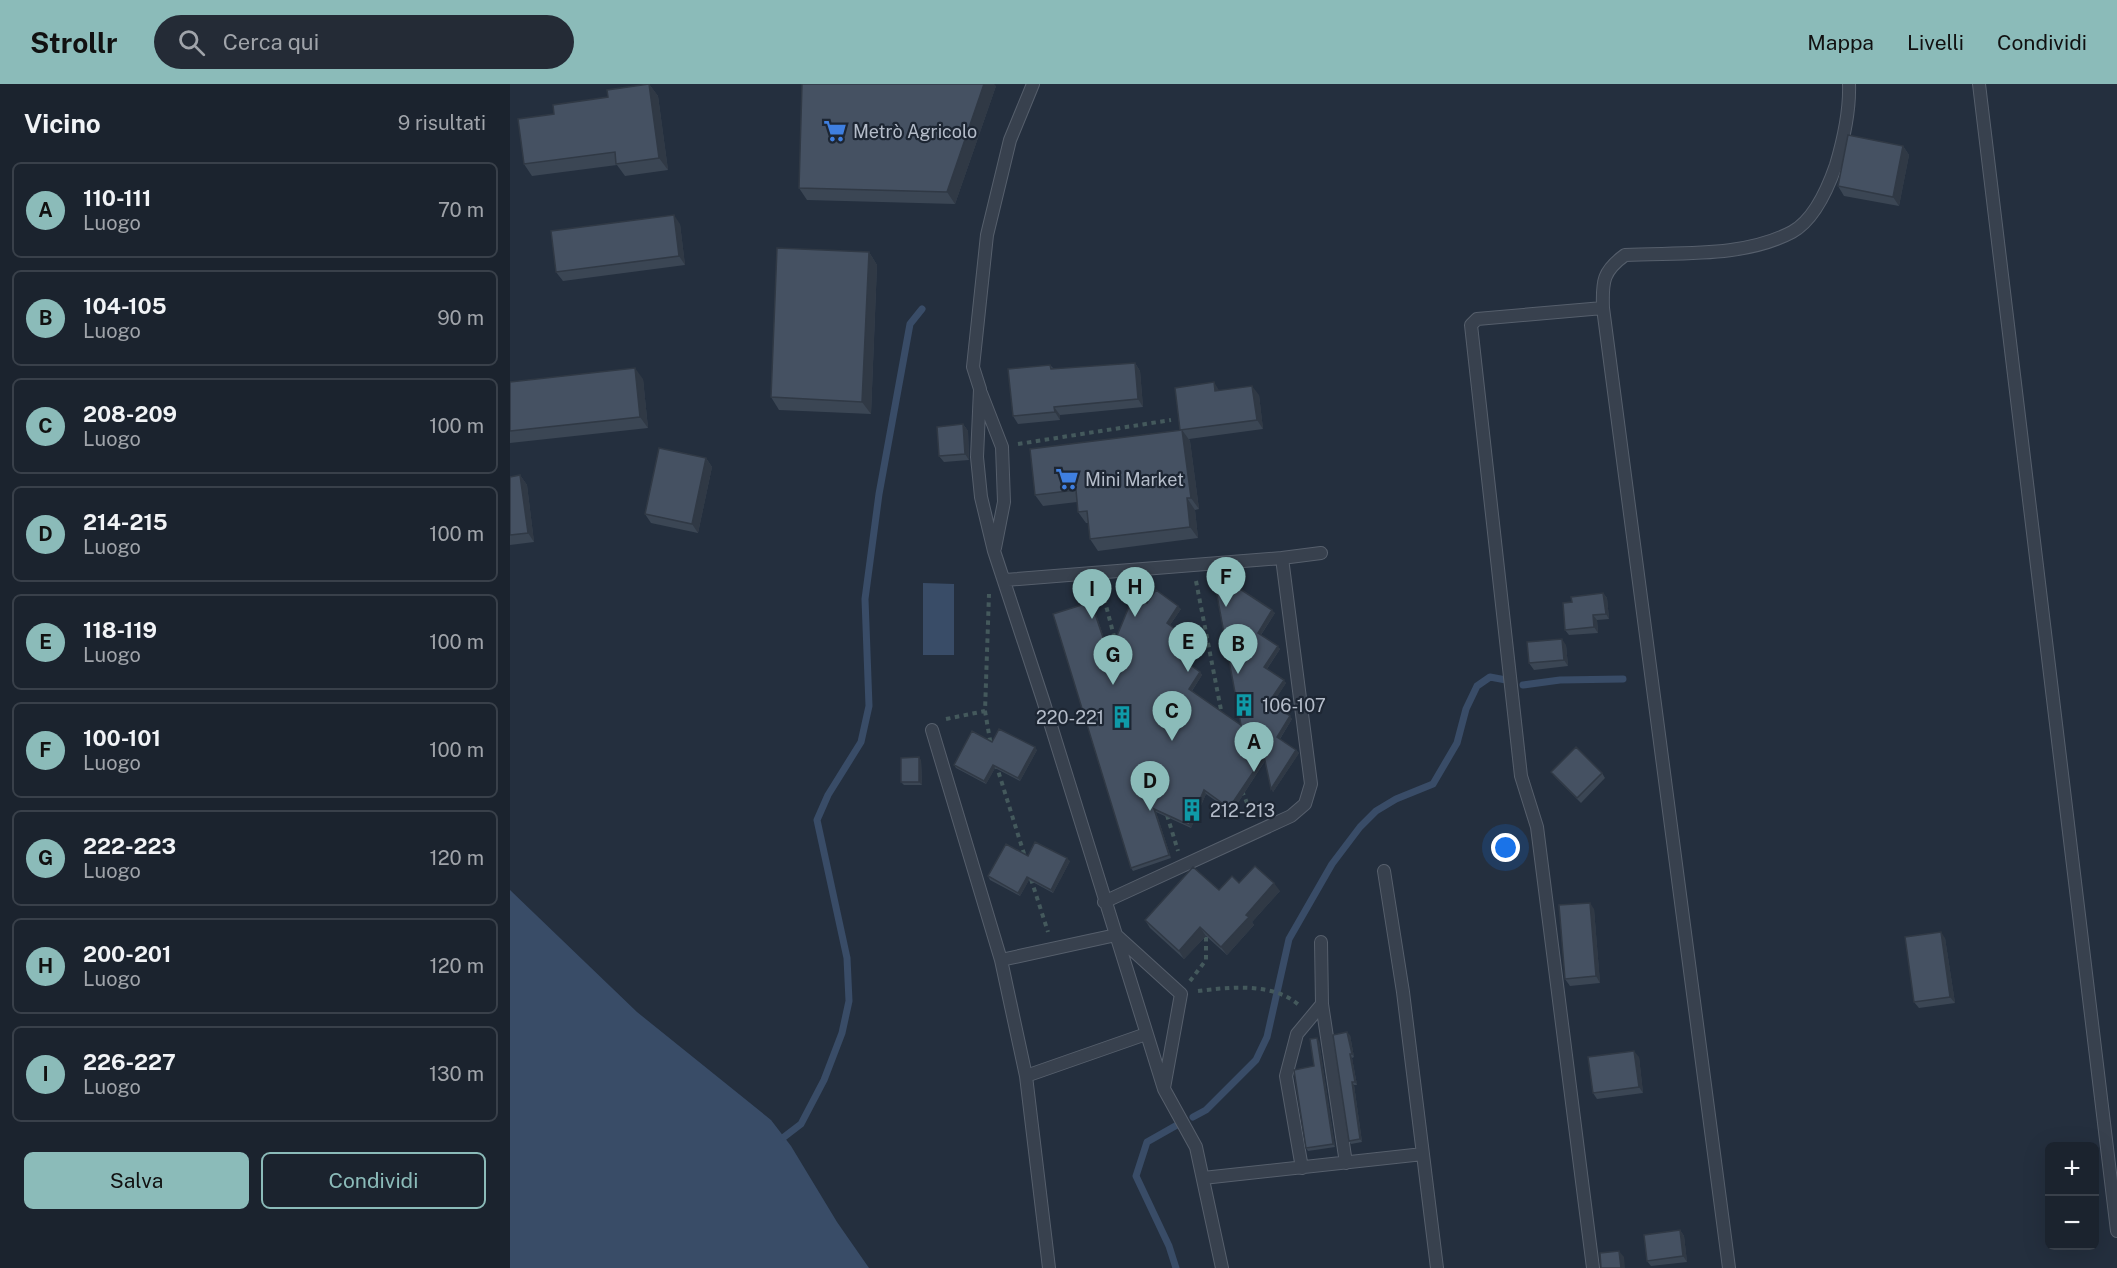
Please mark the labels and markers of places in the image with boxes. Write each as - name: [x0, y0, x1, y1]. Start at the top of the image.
- supermarket icon: Metrò Agricolo: [822, 118, 848, 144]
- place label: Metrò Agricolo: [853, 121, 977, 142]
- supermarket icon: Mini Market: [1054, 466, 1080, 492]
- place label: Mini Market: [1085, 469, 1184, 490]
- pin: F: [1206, 558, 1246, 607]
- pin: H: [1116, 568, 1154, 617]
- pin: I: [1072, 570, 1112, 619]
- pin: E: [1168, 622, 1208, 672]
- pin: B: [1218, 624, 1258, 674]
- pin: G: [1094, 636, 1132, 685]
- pin: C: [1152, 692, 1192, 741]
- building icon: 106-107: [1231, 692, 1257, 718]
- place label: 106-107: [1262, 695, 1326, 716]
- building icon: 220-221: [1109, 704, 1135, 730]
- place label: 220-221: [1036, 707, 1104, 728]
- pin: A: [1234, 722, 1274, 772]
- pin: D: [1130, 762, 1170, 811]
- building icon: 212-213: [1179, 797, 1205, 823]
- place label: 212-213: [1210, 800, 1275, 821]

